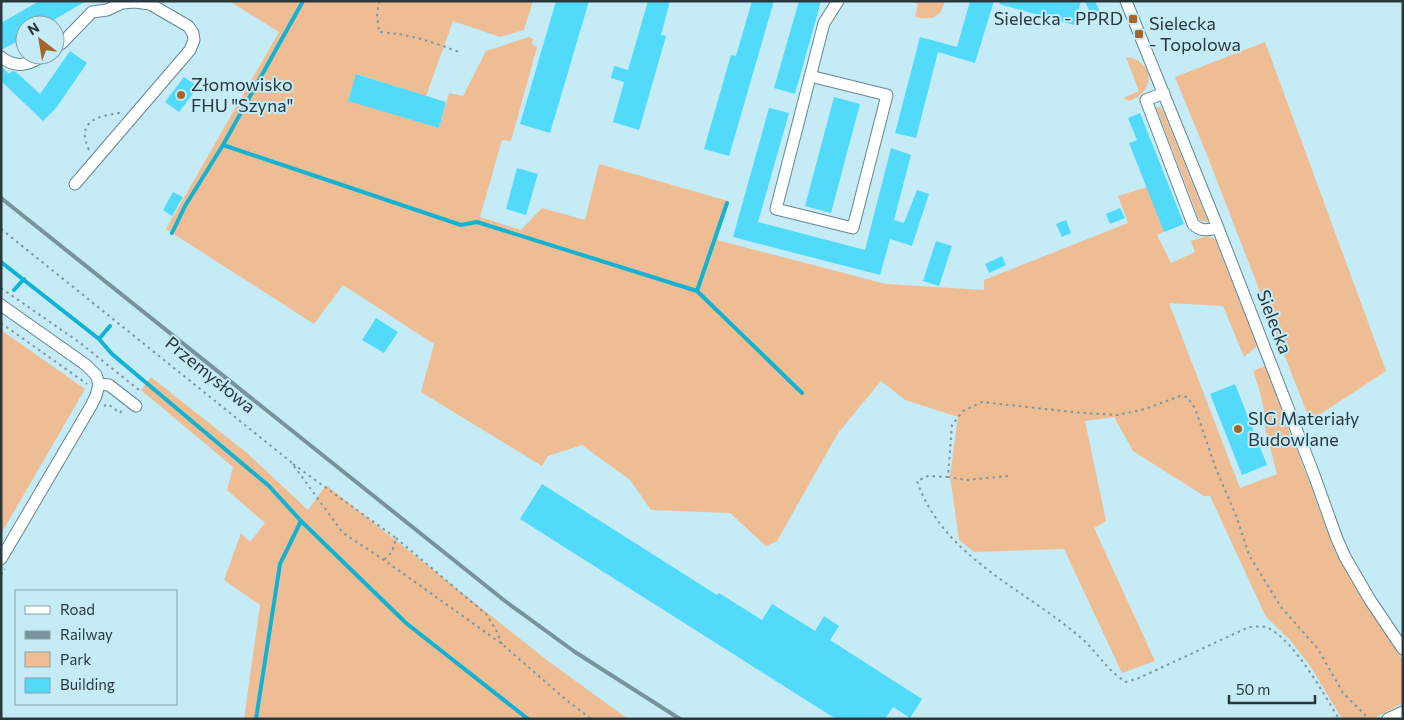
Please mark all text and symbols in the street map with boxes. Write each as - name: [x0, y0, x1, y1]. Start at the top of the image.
- place label: Sielecka - PPRD: [994, 7, 1123, 29]
- place label: Sielecka - Topolowa: [1149, 12, 1241, 55]
- marker: Sielecka - PPRD: [1127, 13, 1139, 25]
- north arrow: [15, 15, 65, 65]
- text: N: [24, 18, 42, 38]
- marker: Sielecka - Topolowa: [1133, 28, 1145, 40]
- place label: Złomowisko FHU "Szyna": [191, 73, 293, 116]
- marker: Złomowisko FHU "Szyna": [175, 89, 187, 101]
- street label: Sielecka: [1253, 287, 1297, 357]
- street label: Przemysłowa: [161, 331, 260, 417]
- place label: SIG Materiały Budowlane: [1248, 407, 1359, 450]
- marker: SIG Materiały Budowlane: [1232, 423, 1244, 435]
- legend: [15, 590, 178, 705]
- text: Road: [60, 600, 95, 618]
- text: Railway: [60, 625, 113, 643]
- text: Park: [60, 650, 91, 668]
- scale bar: [1229, 672, 1315, 704]
- text: Building: [60, 675, 115, 693]
- text: 50 m: [1236, 680, 1270, 698]

